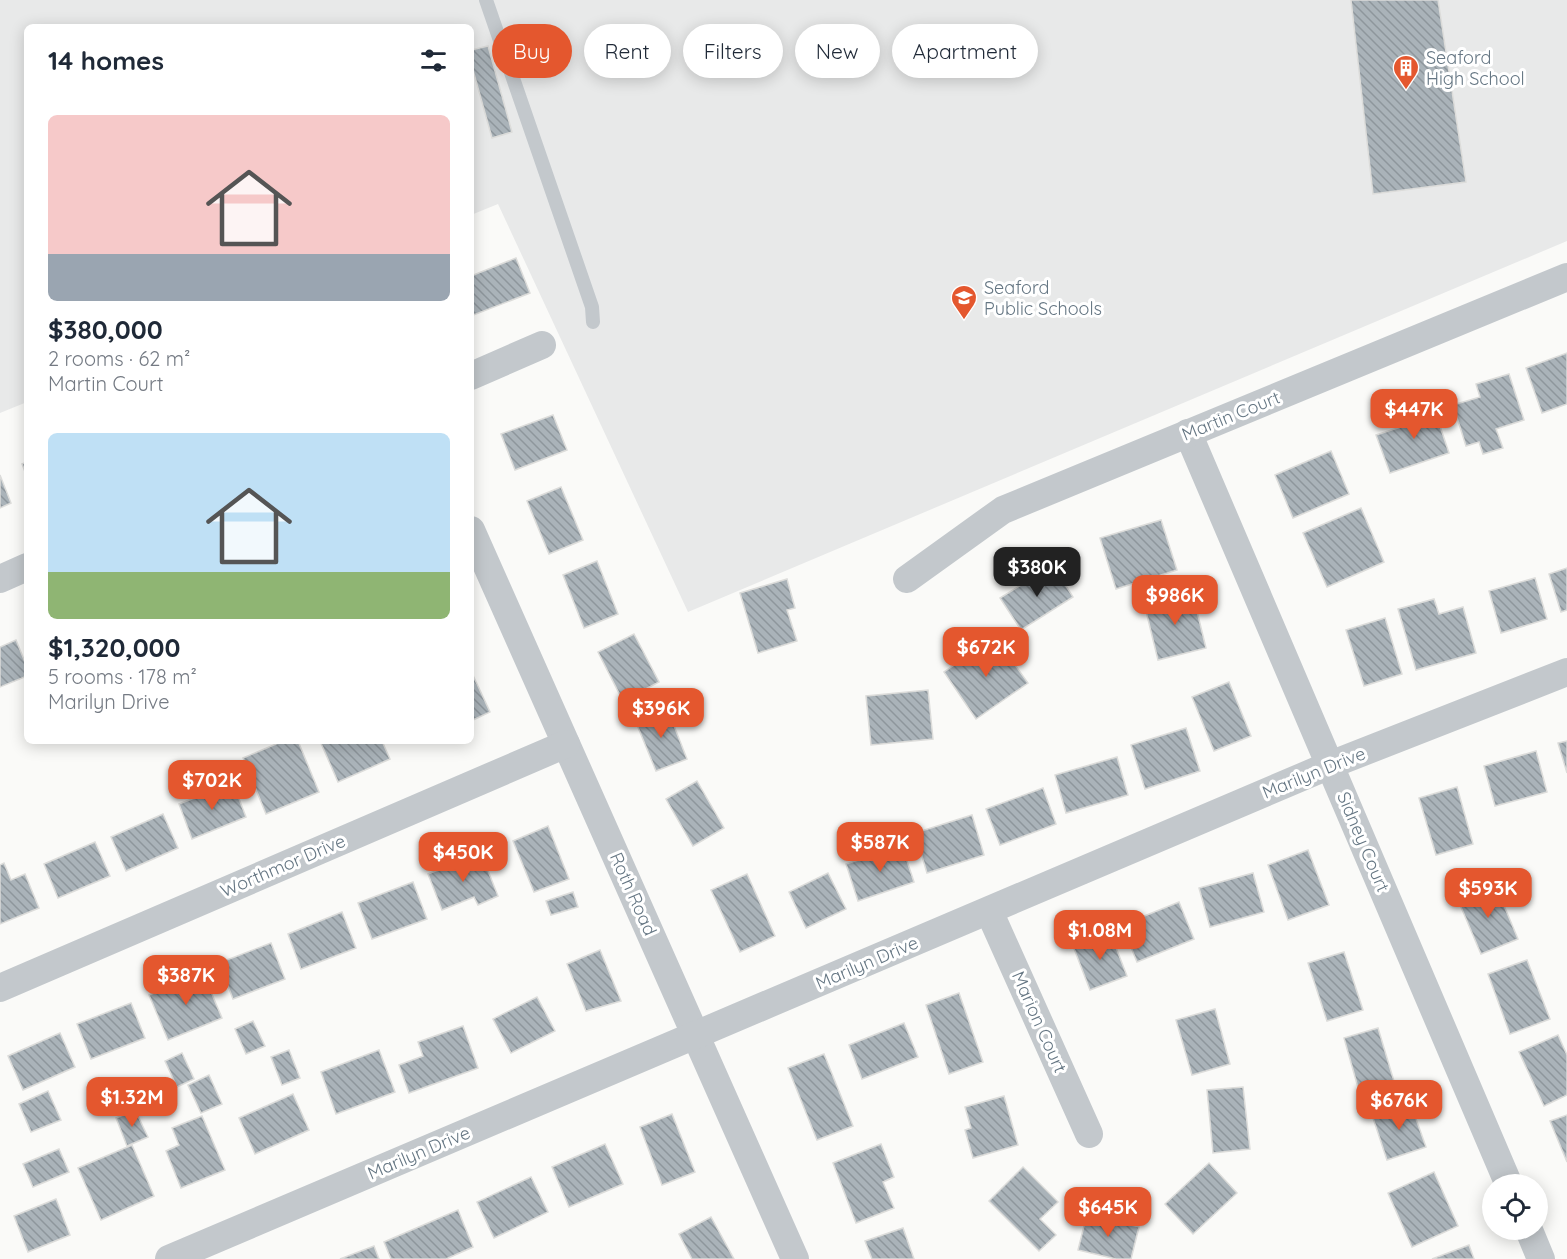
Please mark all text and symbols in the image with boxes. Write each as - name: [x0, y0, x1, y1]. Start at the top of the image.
- chip: Buy: [492, 24, 572, 78]
- chip: Rent: [584, 24, 671, 78]
- chip: Filters: [683, 24, 783, 78]
- chip: New: [795, 24, 880, 78]
- chip: Apartment: [892, 24, 1038, 78]
- text: 14 homes: [48, 44, 164, 77]
- icon: filters: [417, 44, 450, 77]
- place label: Seaford High School: [1426, 46, 1525, 90]
- building icon: Seaford High School: [1391, 53, 1421, 91]
- icon: home: [195, 154, 303, 262]
- place label: Seaford Public Schools: [984, 276, 1102, 320]
- school or university icon: Seaford Public Schools: [949, 283, 979, 321]
- text: $380,000: [48, 313, 163, 346]
- text: 2 rooms · 62 m²: [48, 346, 190, 371]
- text: Martin Court: [48, 371, 163, 396]
- street label: Martin Court: [1178, 385, 1283, 446]
- pin: $447K: [1372, 389, 1456, 440]
- text: $447K: [1385, 396, 1443, 421]
- icon: home: [195, 472, 303, 580]
- pin: $380K: [995, 547, 1079, 598]
- text: $380K: [1007, 554, 1067, 579]
- pin: $986K: [1133, 575, 1217, 626]
- text: $986K: [1146, 582, 1204, 607]
- pin: $672K: [944, 627, 1028, 678]
- text: $1,320,000: [48, 631, 181, 664]
- text: $672K: [957, 634, 1015, 659]
- text: 5 rooms · 178 m²: [48, 664, 197, 689]
- pin: $396K: [619, 688, 703, 739]
- text: Marilyn Drive: [48, 689, 169, 714]
- text: $396K: [632, 695, 690, 720]
- street label: Marilyn Drive: [1259, 741, 1369, 804]
- pin: $702K: [170, 760, 254, 811]
- text: $702K: [182, 767, 242, 792]
- street label: Sidney Court: [1332, 788, 1395, 895]
- pin: $587K: [838, 822, 922, 873]
- street label: Worthmor Drive: [217, 829, 349, 902]
- text: $587K: [851, 829, 909, 854]
- pin: $450K: [421, 832, 505, 883]
- text: $450K: [433, 839, 493, 864]
- street label: Roth Road: [605, 849, 662, 939]
- pin: $593K: [1446, 868, 1530, 919]
- text: $593K: [1459, 875, 1517, 900]
- pin: $1.08M: [1051, 910, 1149, 961]
- text: $1.08M: [1068, 917, 1132, 942]
- street label: Marilyn Drive: [812, 931, 922, 994]
- pin: $387K: [144, 955, 228, 1006]
- text: $387K: [157, 962, 215, 987]
- street label: Marion Court: [1007, 967, 1072, 1076]
- pin: $1.32M: [83, 1077, 181, 1128]
- pin: $676K: [1357, 1080, 1441, 1131]
- text: $1.32M: [100, 1084, 164, 1109]
- text: $676K: [1370, 1087, 1428, 1112]
- street label: Marilyn Drive: [364, 1121, 474, 1184]
- map controls: [1482, 1174, 1548, 1240]
- button: locate: [1482, 1174, 1548, 1240]
- pin: $645K: [1066, 1187, 1150, 1238]
- text: $645K: [1078, 1194, 1138, 1219]

